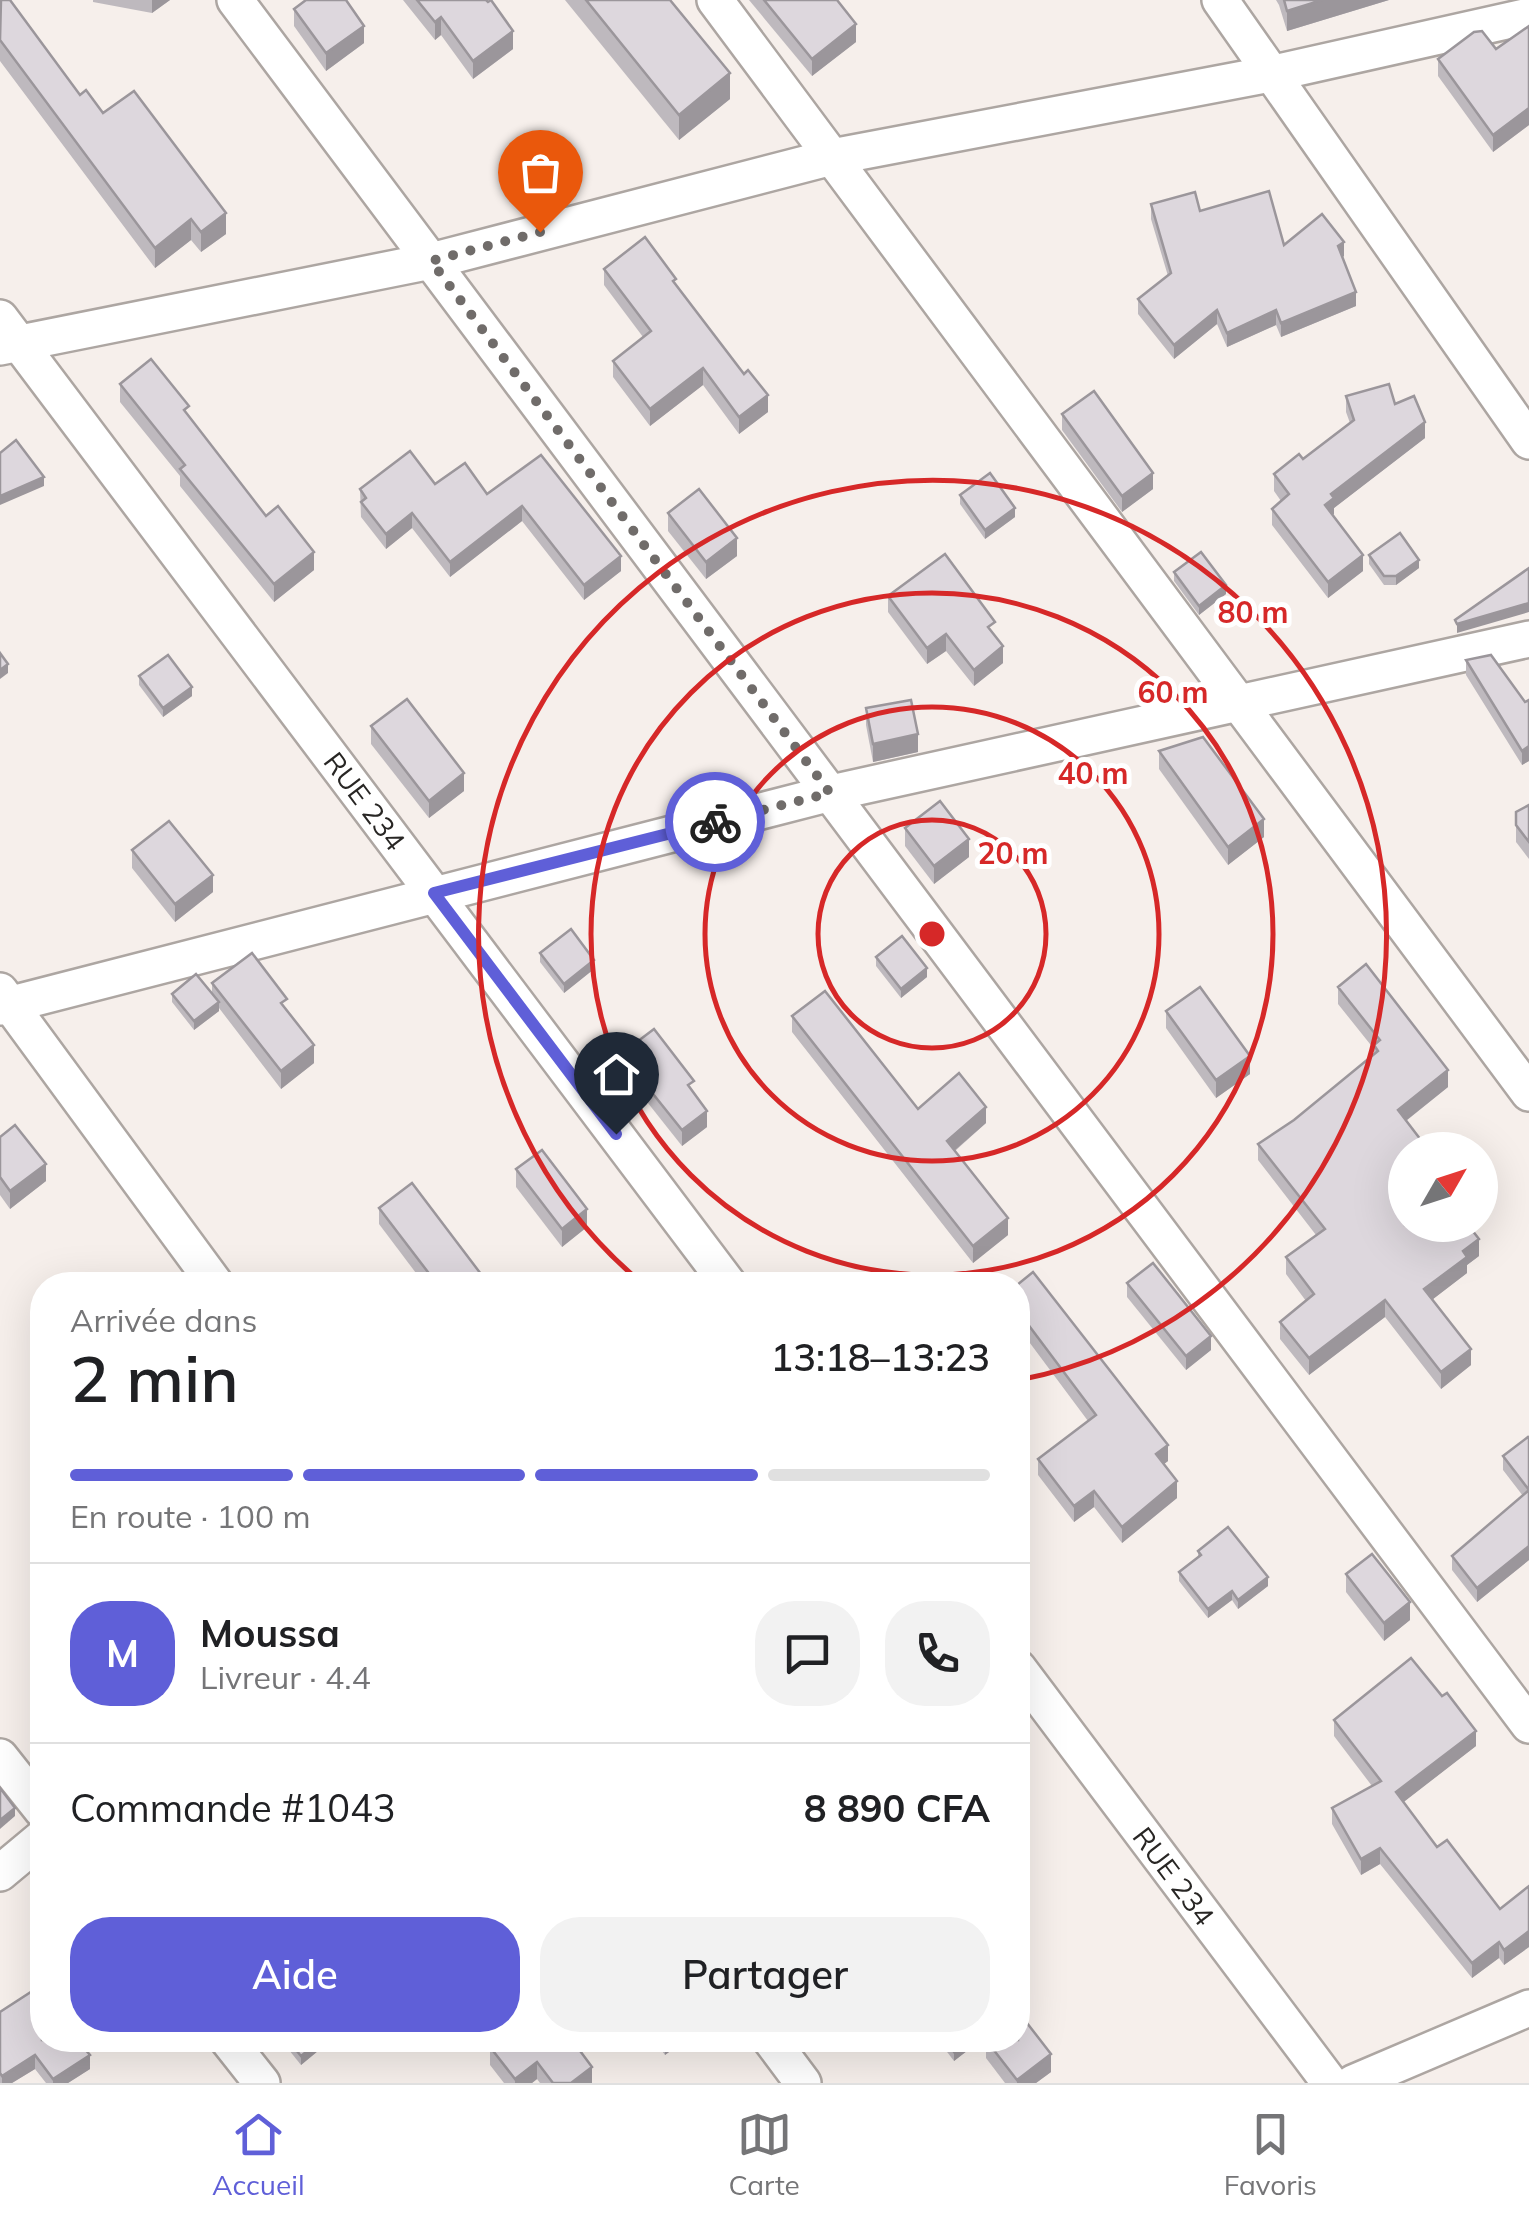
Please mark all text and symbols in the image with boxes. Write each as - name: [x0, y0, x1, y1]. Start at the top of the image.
- pin: [498, 130, 583, 233]
- icon: bag: [513, 145, 568, 200]
- text: 80 m: [1217, 593, 1289, 631]
- text: 60 m: [1137, 673, 1209, 711]
- street label: RUE 234: [317, 745, 413, 857]
- text: 40 m: [1057, 754, 1129, 792]
- courier: [665, 772, 765, 872]
- icon: bike: [688, 795, 743, 850]
- text: 20 m: [977, 834, 1049, 872]
- centre of rings: [914, 916, 950, 952]
- pin: [574, 1032, 659, 1135]
- icon: home: [589, 1047, 644, 1102]
- north arrow: [1388, 1132, 1498, 1242]
- map controls: [1388, 1132, 1498, 1242]
- text: Arrivée dans: [70, 1300, 257, 1340]
- text: 13:18–13:23: [770, 1333, 990, 1381]
- text: 2 min: [70, 1337, 239, 1418]
- text: En route · 100 m: [70, 1496, 311, 1536]
- button: chat: [755, 1601, 860, 1706]
- button: phone: [885, 1601, 990, 1706]
- text: Moussa: [200, 1609, 340, 1657]
- text: M: [106, 1629, 139, 1677]
- text: Livreur · 4.4: [200, 1657, 371, 1697]
- text: Commande #1043: [70, 1784, 396, 1832]
- text: 8 890 CFA: [804, 1784, 990, 1832]
- street label: RUE 234: [1126, 1820, 1222, 1932]
- button: Aide: [70, 1917, 520, 2032]
- button: Partager: [540, 1917, 990, 2032]
- tab: Accueil: [212, 2107, 305, 2202]
- tab: Carte: [729, 2107, 800, 2202]
- tab: Favoris: [1224, 2107, 1317, 2202]

